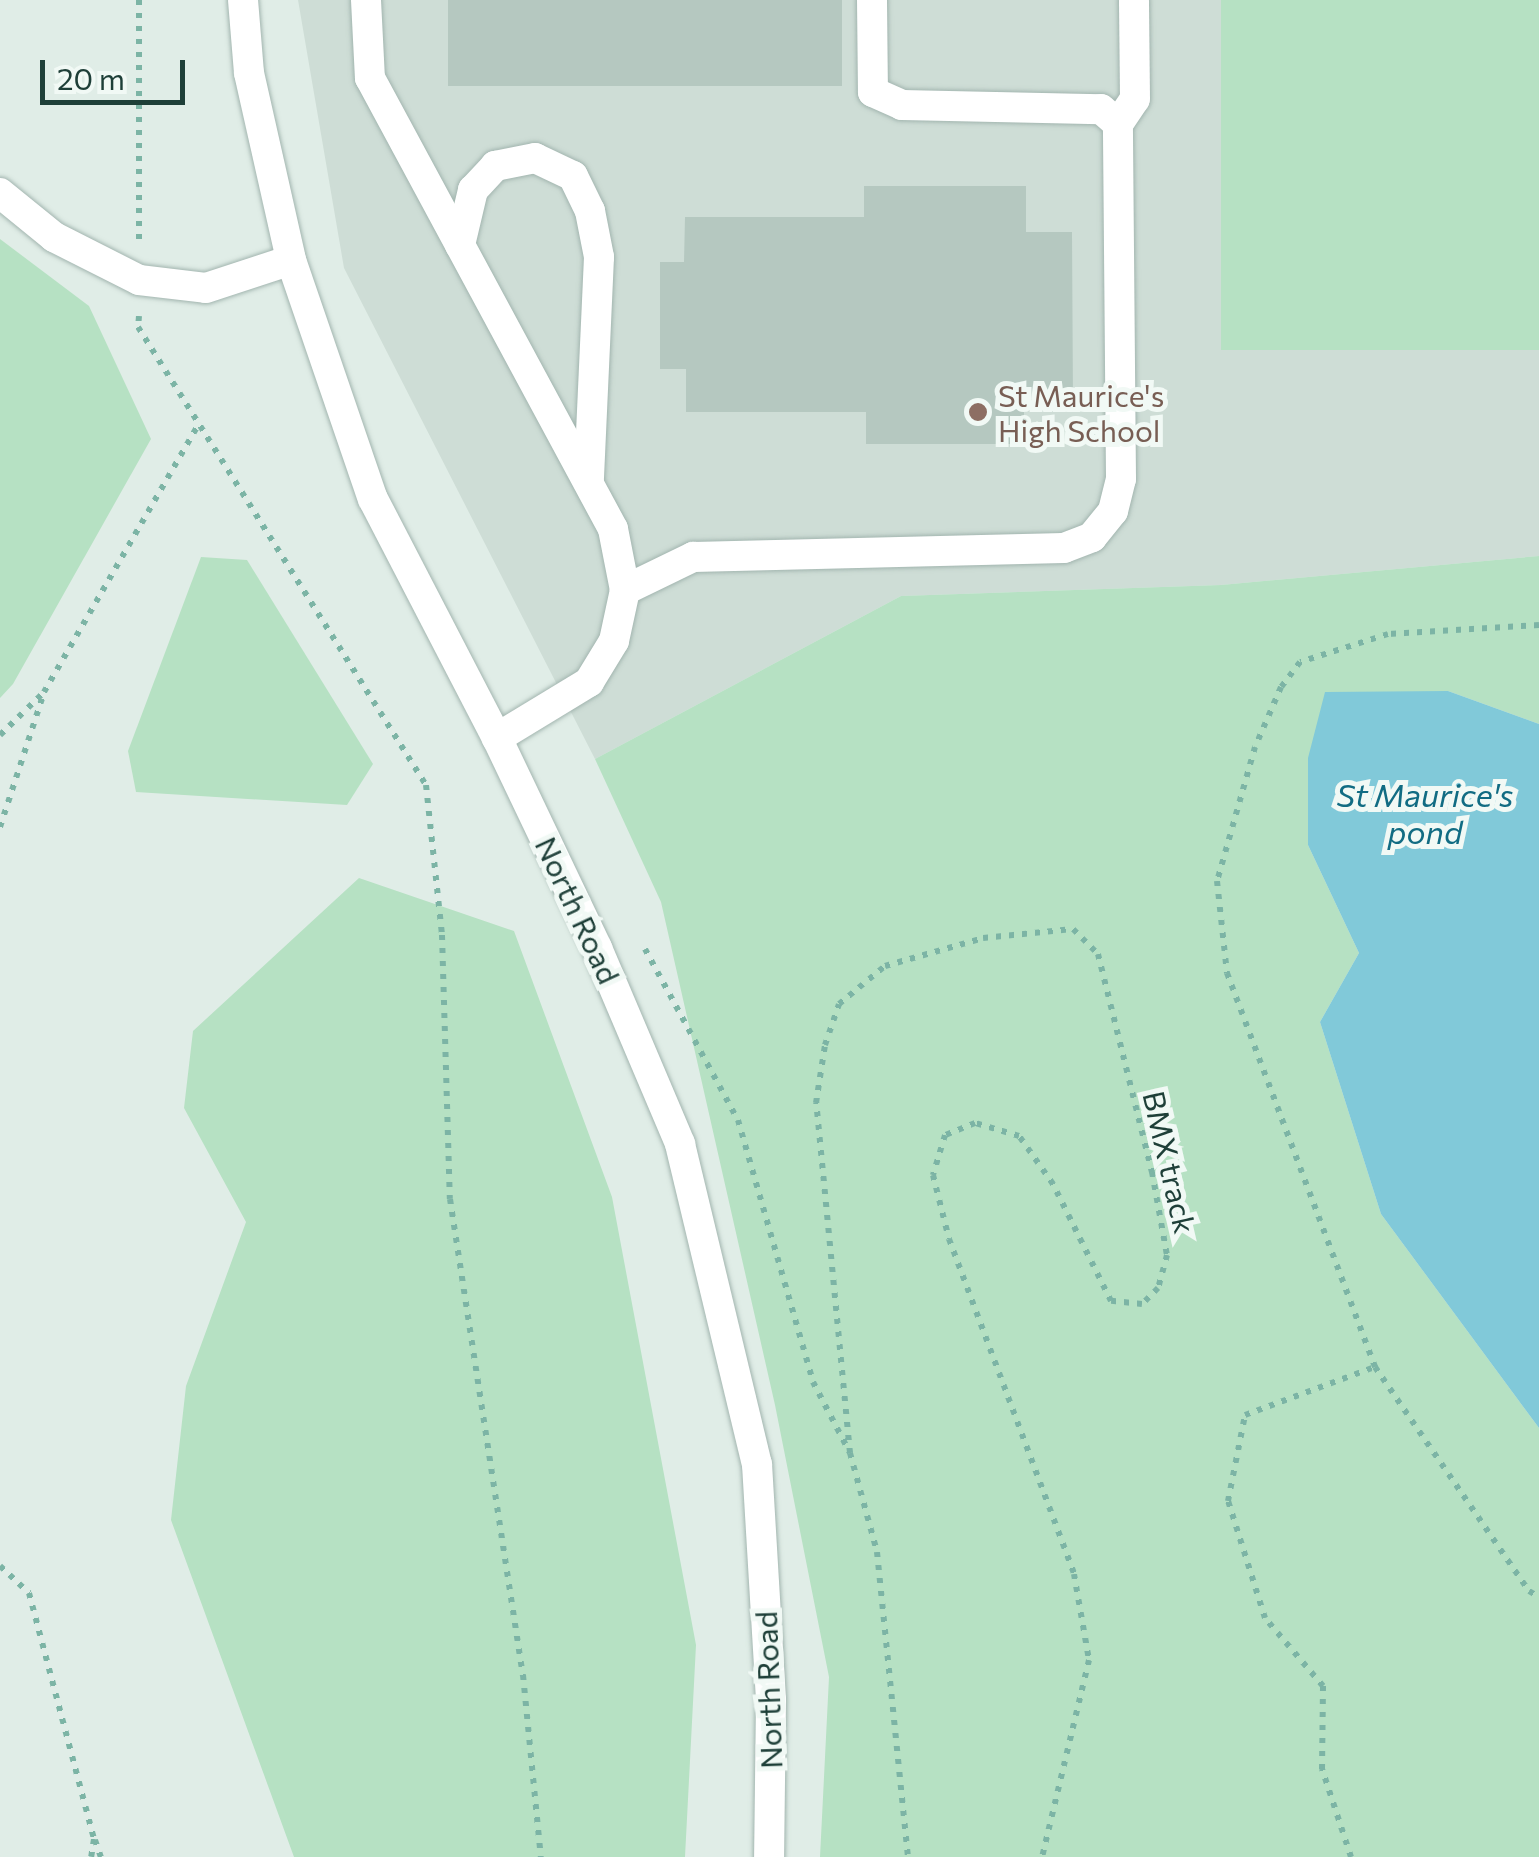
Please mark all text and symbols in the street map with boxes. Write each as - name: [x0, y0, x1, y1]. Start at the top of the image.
- scale bar: [45, 40, 190, 102]
- text: 20 m: [57, 59, 125, 96]
- place label: St Maurice's High School: [998, 377, 1164, 448]
- marker: St Maurice's High School: [967, 401, 989, 423]
- water label: St Maurice's pond: [1336, 776, 1514, 851]
- street label: North Road: [528, 831, 628, 989]
- street label: BMX track: [1136, 1087, 1204, 1237]
- street label: North Road: [747, 1611, 789, 1769]

